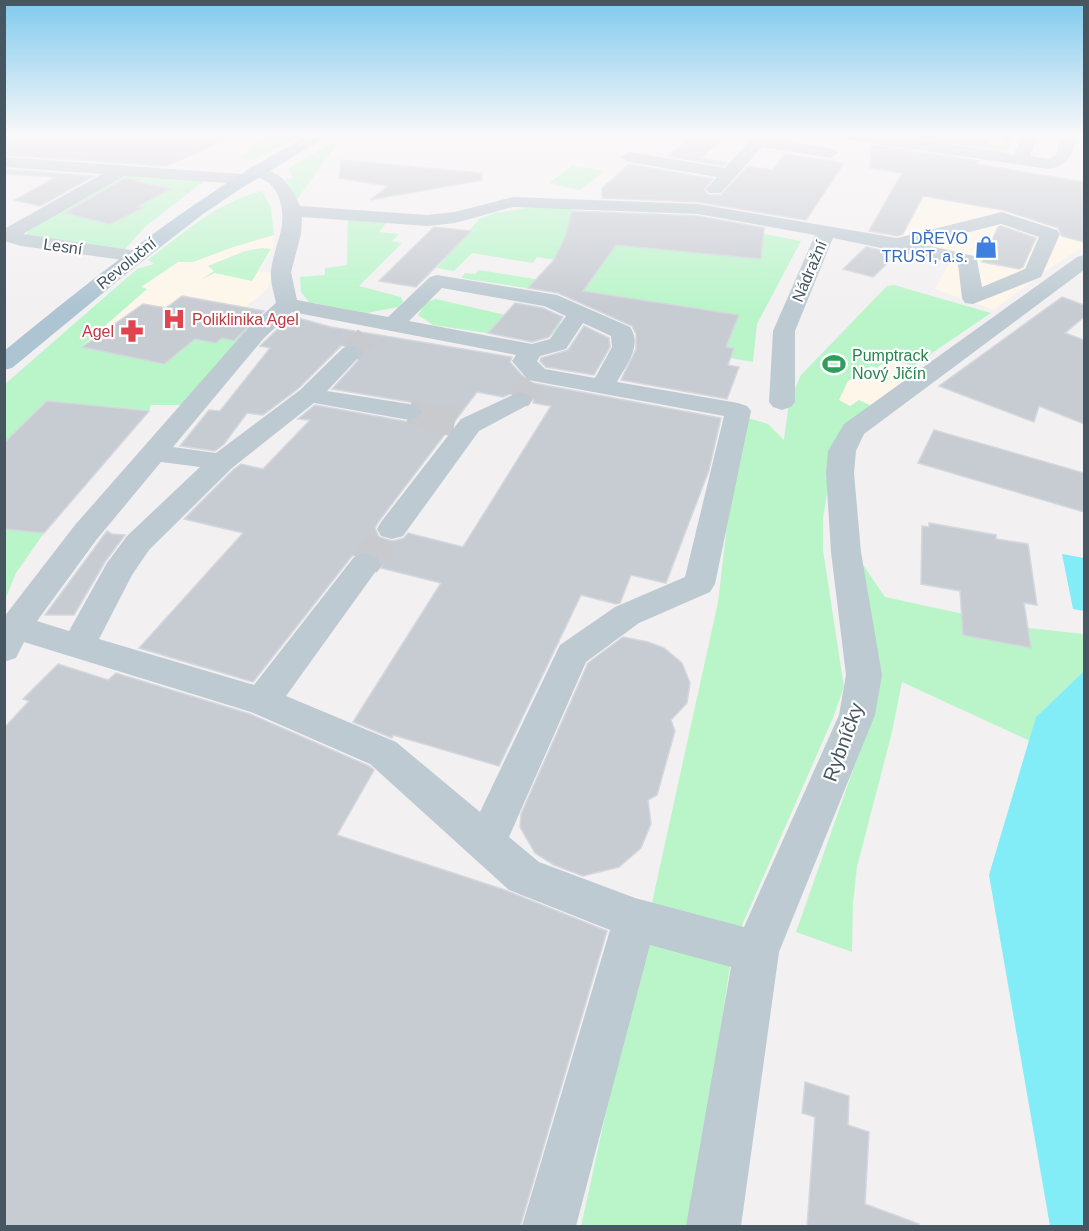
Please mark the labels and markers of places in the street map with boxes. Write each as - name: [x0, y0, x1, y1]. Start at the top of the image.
- place label: DŘEVO TRUST, a.s.: [882, 229, 968, 265]
- shop icon: DŘEVO TRUST, a.s.: [973, 234, 999, 260]
- hospital icon: Poliklinika Agel: [161, 306, 187, 332]
- place label: Poliklinika Agel: [192, 311, 299, 328]
- pharmacy icon: Agel: [119, 318, 145, 344]
- place label: Agel: [82, 323, 114, 340]
- place label: Pumptrack Nový Jičín: [852, 347, 929, 382]
- sports icon: Pumptrack Nový Jičín: [821, 351, 847, 377]

